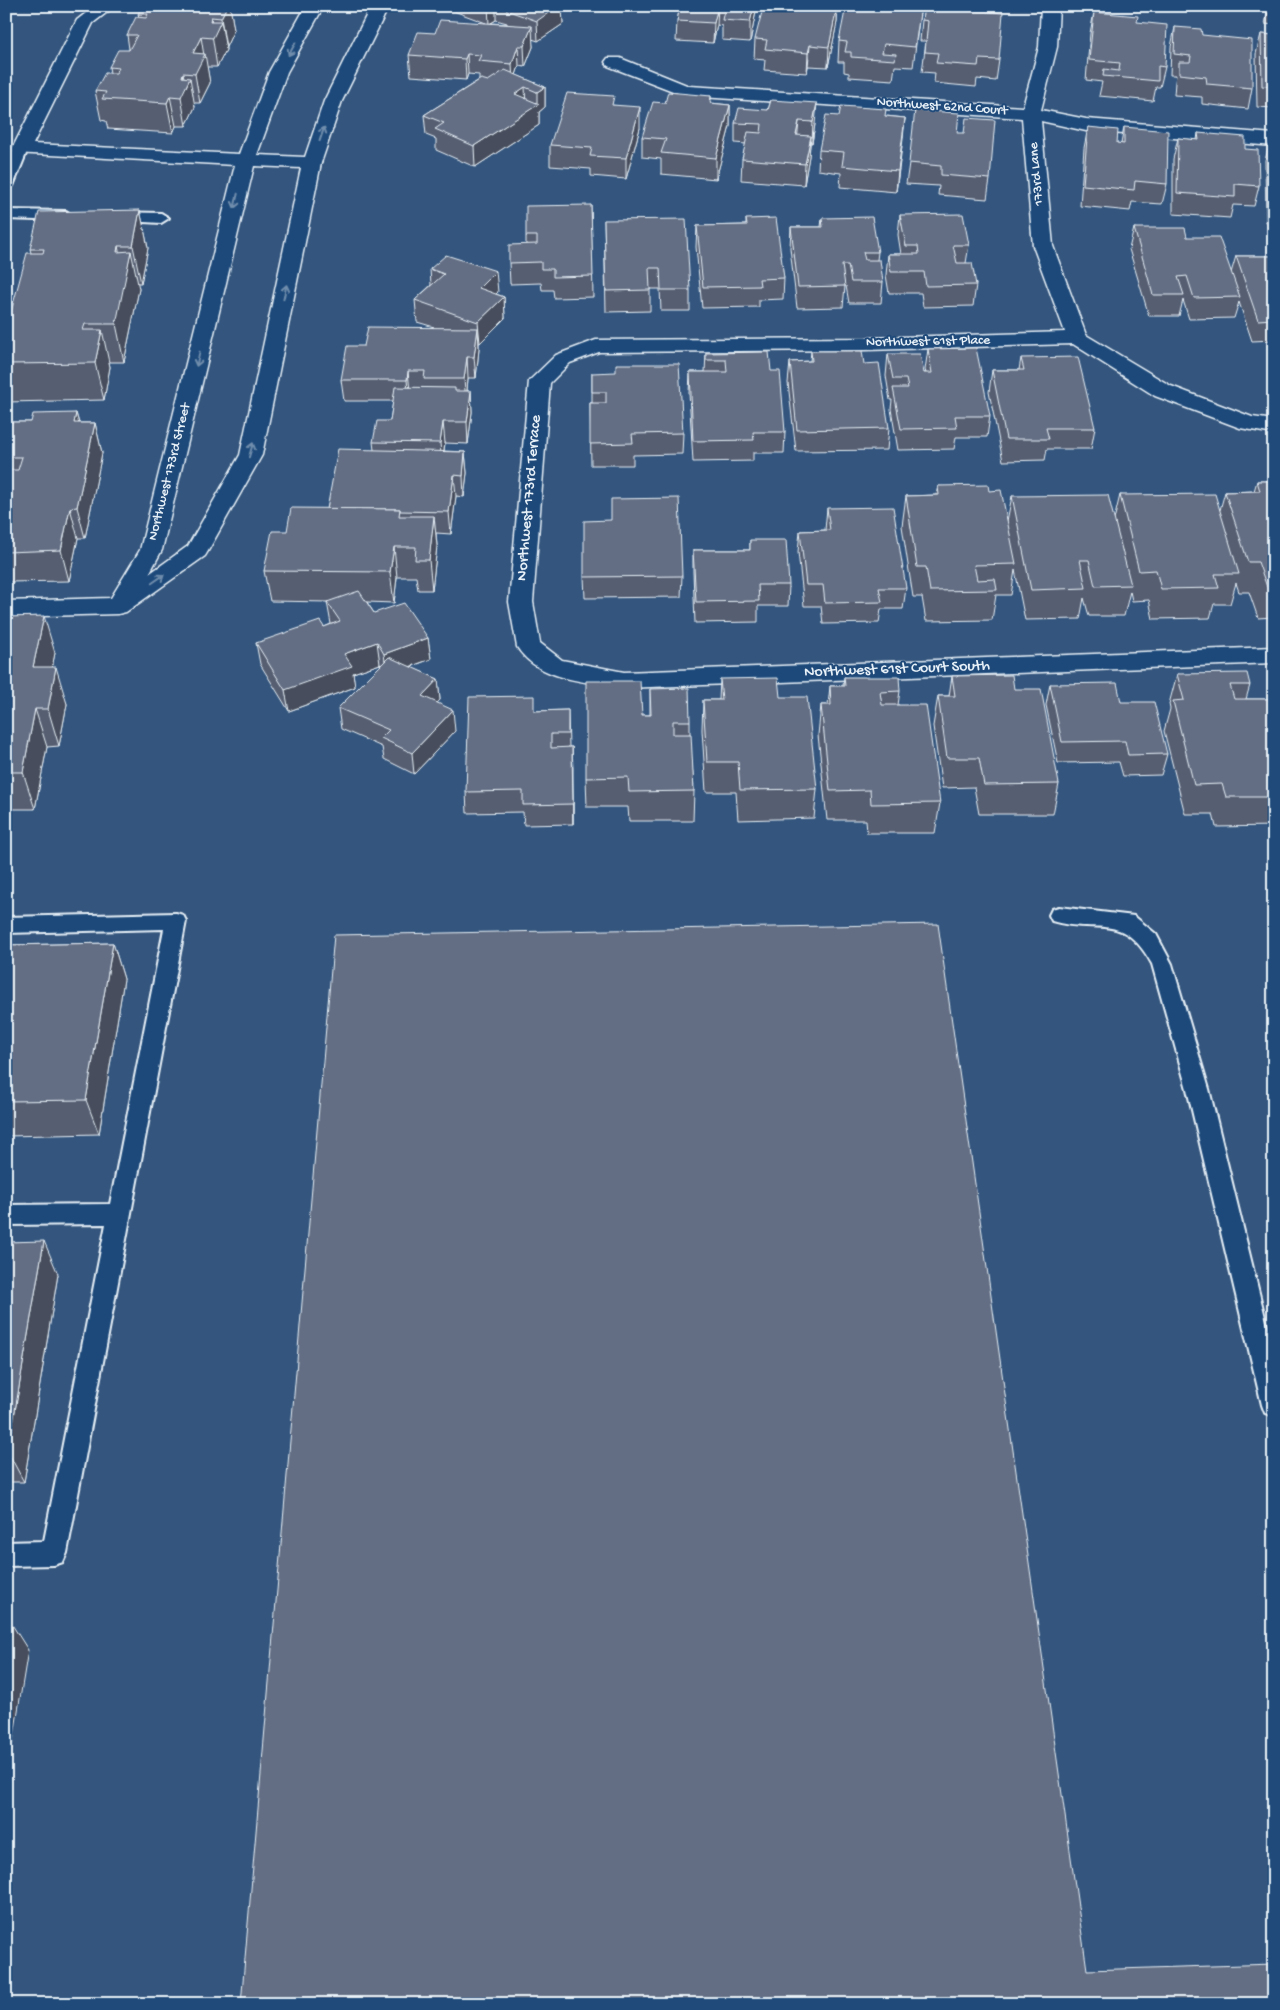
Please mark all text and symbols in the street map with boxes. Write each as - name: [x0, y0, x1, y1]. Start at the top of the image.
- one-way arrow: [286, 41, 296, 55]
- street label: Northwest 62nd Court: [876, 94, 1009, 120]
- one-way arrow: [318, 126, 327, 142]
- street label: 173rd Lane: [1026, 141, 1048, 207]
- one-way arrow: [231, 192, 240, 208]
- one-way arrow: [281, 284, 290, 300]
- street label: Northwest 61st Place: [866, 332, 991, 352]
- one-way arrow: [193, 350, 202, 366]
- street label: Northwest 173rd Street: [145, 400, 196, 542]
- street label: Northwest 173rd Terrace: [513, 413, 547, 582]
- one-way arrow: [247, 443, 256, 459]
- one-way arrow: [151, 574, 165, 584]
- street label: Northwest 61st Court South: [804, 657, 991, 683]

